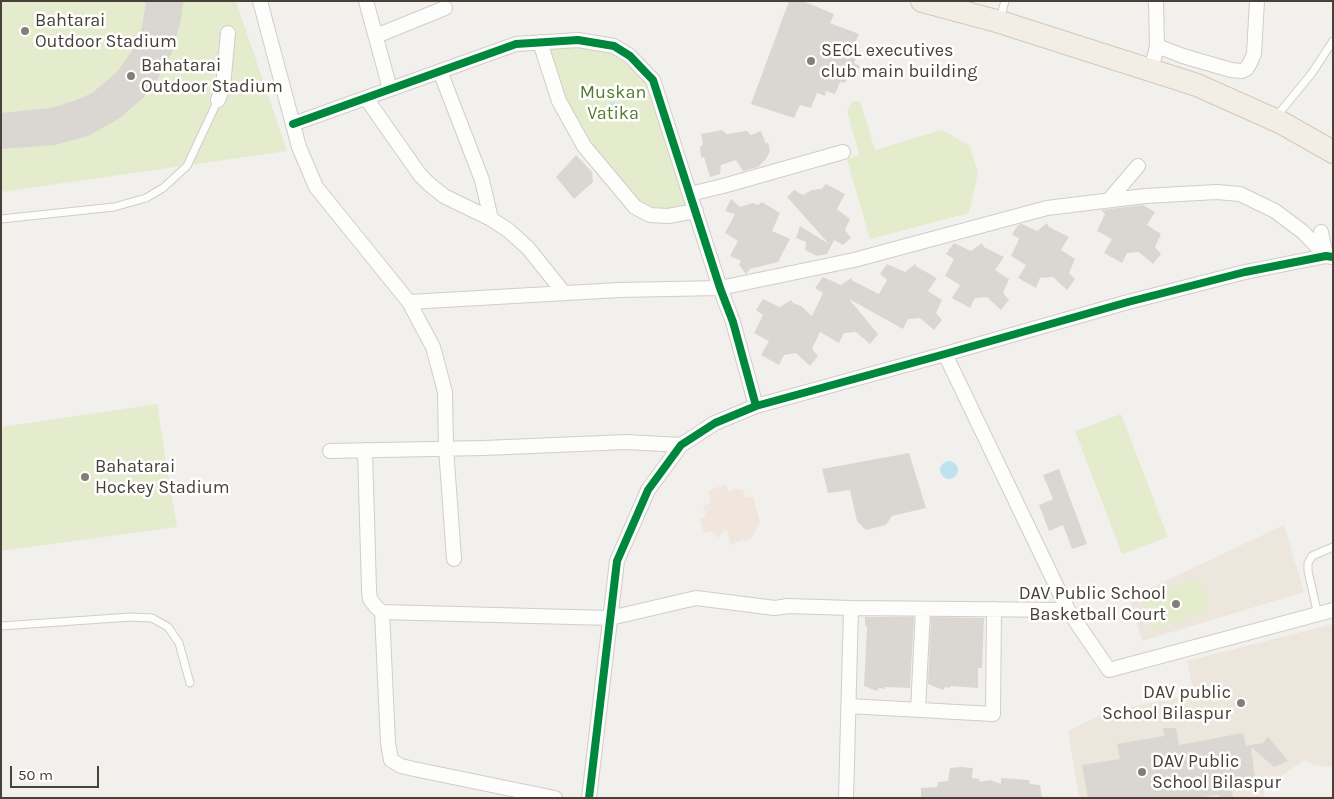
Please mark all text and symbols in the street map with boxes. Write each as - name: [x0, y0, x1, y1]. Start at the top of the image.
- place label: Bahtarai Outdoor Stadium: [35, 10, 177, 52]
- marker: Bahtarai Outdoor Stadium: [19, 25, 31, 37]
- place label: SECL executives club main building: [821, 40, 977, 82]
- place label: Bahatarai Outdoor Stadium: [141, 55, 283, 98]
- marker: SECL executives club main building: [805, 55, 817, 67]
- marker: Bahatarai Outdoor Stadium: [125, 70, 137, 82]
- park label: Muskan Vatika: [580, 82, 646, 125]
- place label: Bahatarai Hockey Stadium: [95, 456, 230, 498]
- marker: Bahatarai Hockey Stadium: [79, 471, 91, 483]
- place label: DAV Public School Basketball Court: [1019, 583, 1166, 626]
- marker: DAV Public School Basketball Court: [1170, 598, 1182, 610]
- place label: DAV public School Bilaspur: [1102, 682, 1231, 724]
- marker: DAV public School Bilaspur: [1235, 697, 1247, 709]
- place label: DAV Public School Bilaspur: [1152, 751, 1281, 794]
- scale bar: [12, 756, 101, 788]
- text: 50 m: [18, 766, 53, 784]
- marker: DAV Public School Bilaspur: [1136, 766, 1148, 778]

